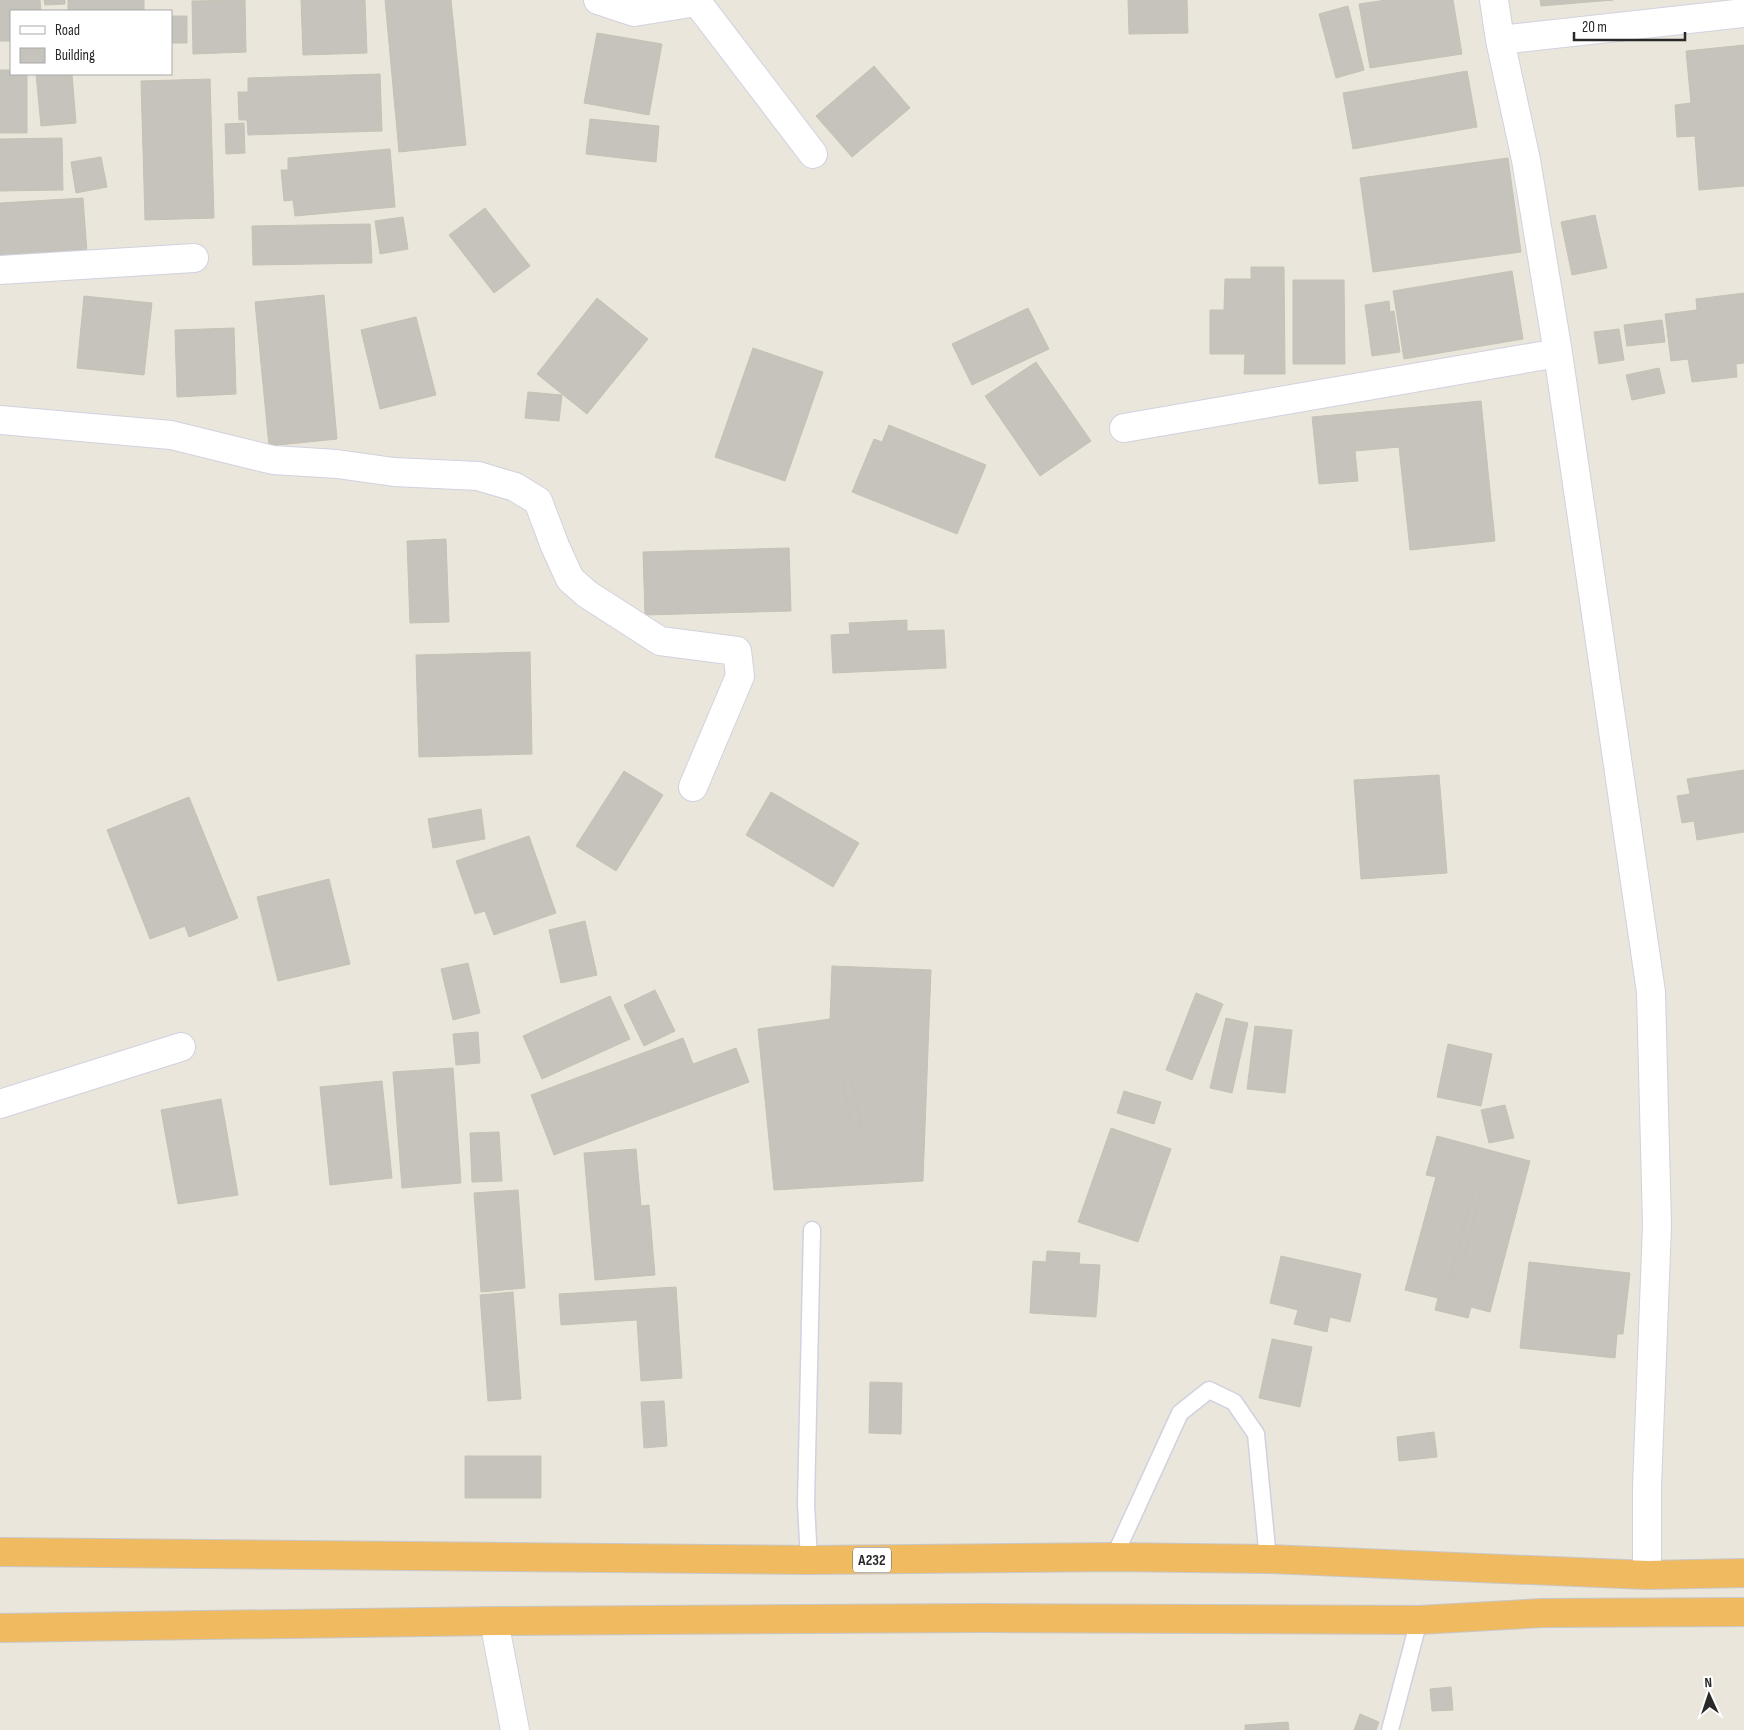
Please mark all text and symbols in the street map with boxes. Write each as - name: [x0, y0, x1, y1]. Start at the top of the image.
- legend: [10, 10, 172, 75]
- scale bar: [1574, 10, 1685, 42]
- text: 20 m: [1582, 18, 1607, 37]
- text: Road: [55, 21, 80, 40]
- text: Building: [55, 46, 95, 65]
- road number: A232: [853, 1548, 891, 1572]
- north arrow: [1684, 1670, 1734, 1720]
- text: N: [1704, 1674, 1713, 1691]

